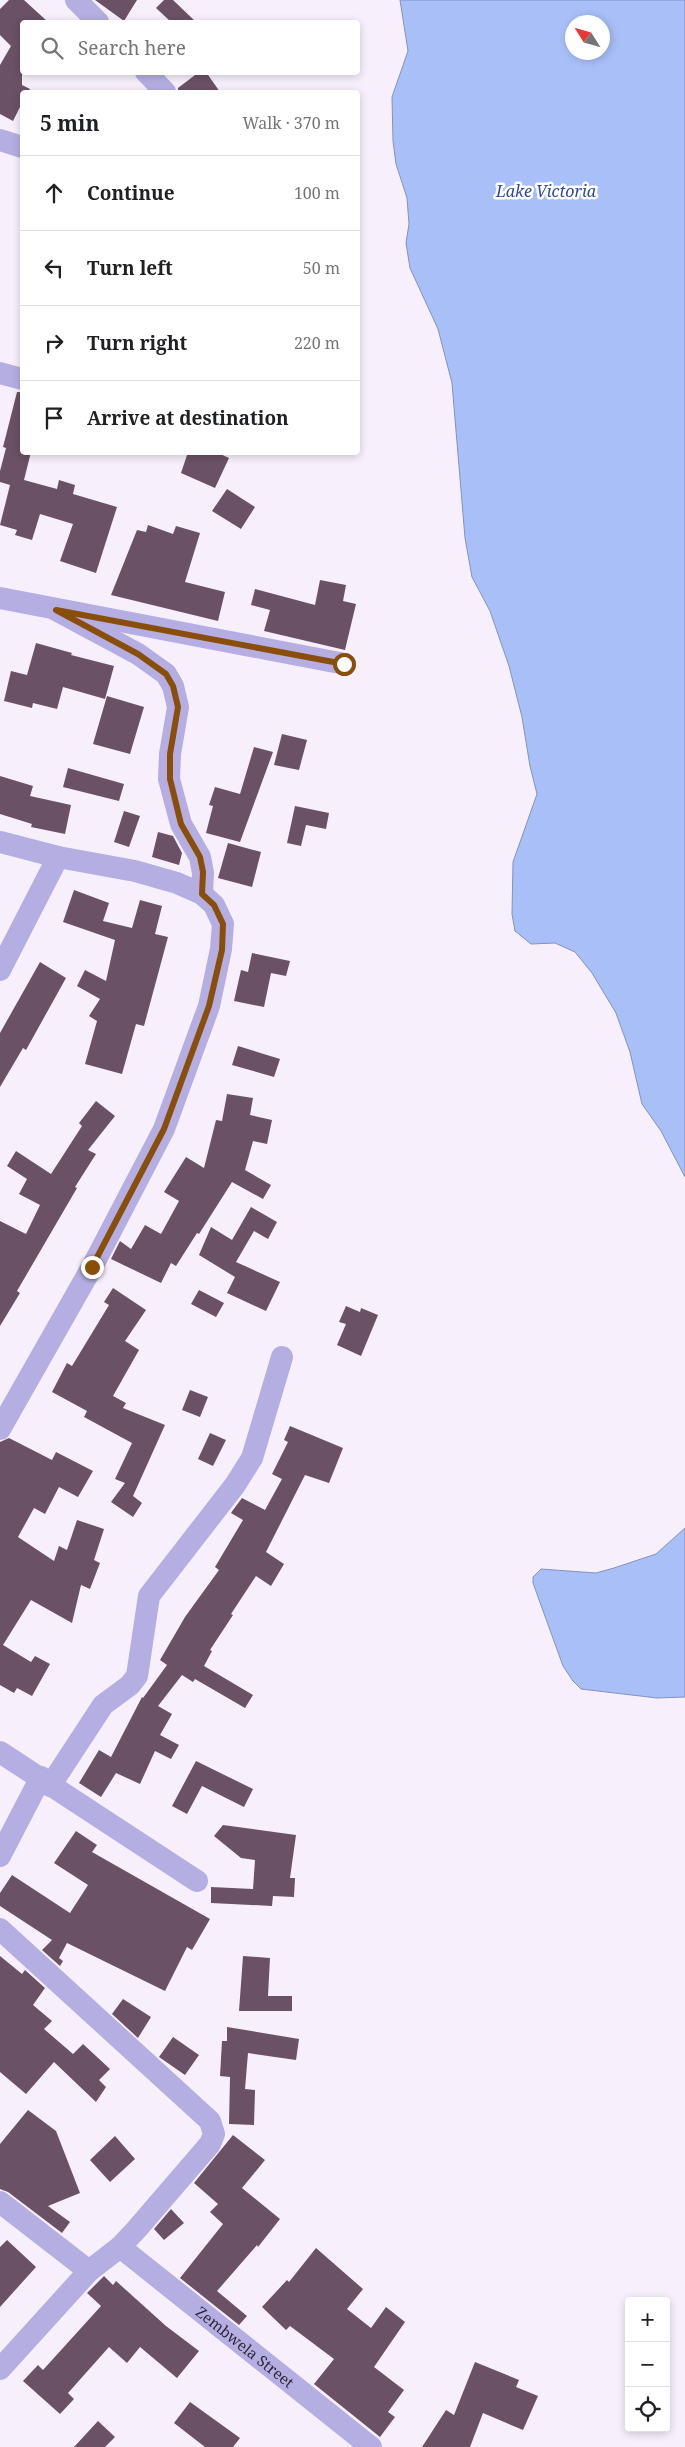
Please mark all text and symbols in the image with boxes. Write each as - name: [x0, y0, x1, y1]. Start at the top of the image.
- north arrow: [565, 15, 610, 60]
- search box: [20, 20, 360, 75]
- icon: search: [38, 34, 66, 62]
- text: Search here: [78, 35, 186, 61]
- text: 5 min: [40, 109, 99, 137]
- text: Walk · 370 m: [243, 112, 340, 134]
- icon: ahead: [40, 179, 68, 207]
- text: Continue: [87, 180, 175, 206]
- water label: Lake Victoria: [495, 180, 597, 202]
- text: 100 m: [294, 182, 340, 204]
- icon: left: [40, 254, 68, 282]
- text: Turn left: [87, 255, 173, 281]
- text: 50 m: [303, 257, 340, 279]
- icon: right: [40, 329, 68, 357]
- text: Turn right: [87, 330, 187, 356]
- text: 220 m: [294, 332, 340, 354]
- icon: arrive: [40, 404, 68, 432]
- text: Arrive at destination: [87, 405, 289, 431]
- route start: [333, 653, 356, 676]
- route end: [81, 1256, 104, 1279]
- map controls: [625, 2297, 670, 2432]
- button: +: [625, 2297, 670, 2342]
- street label: Zembwela Street: [192, 2301, 298, 2392]
- button: −: [625, 2342, 670, 2387]
- button: locate: [625, 2387, 670, 2432]

